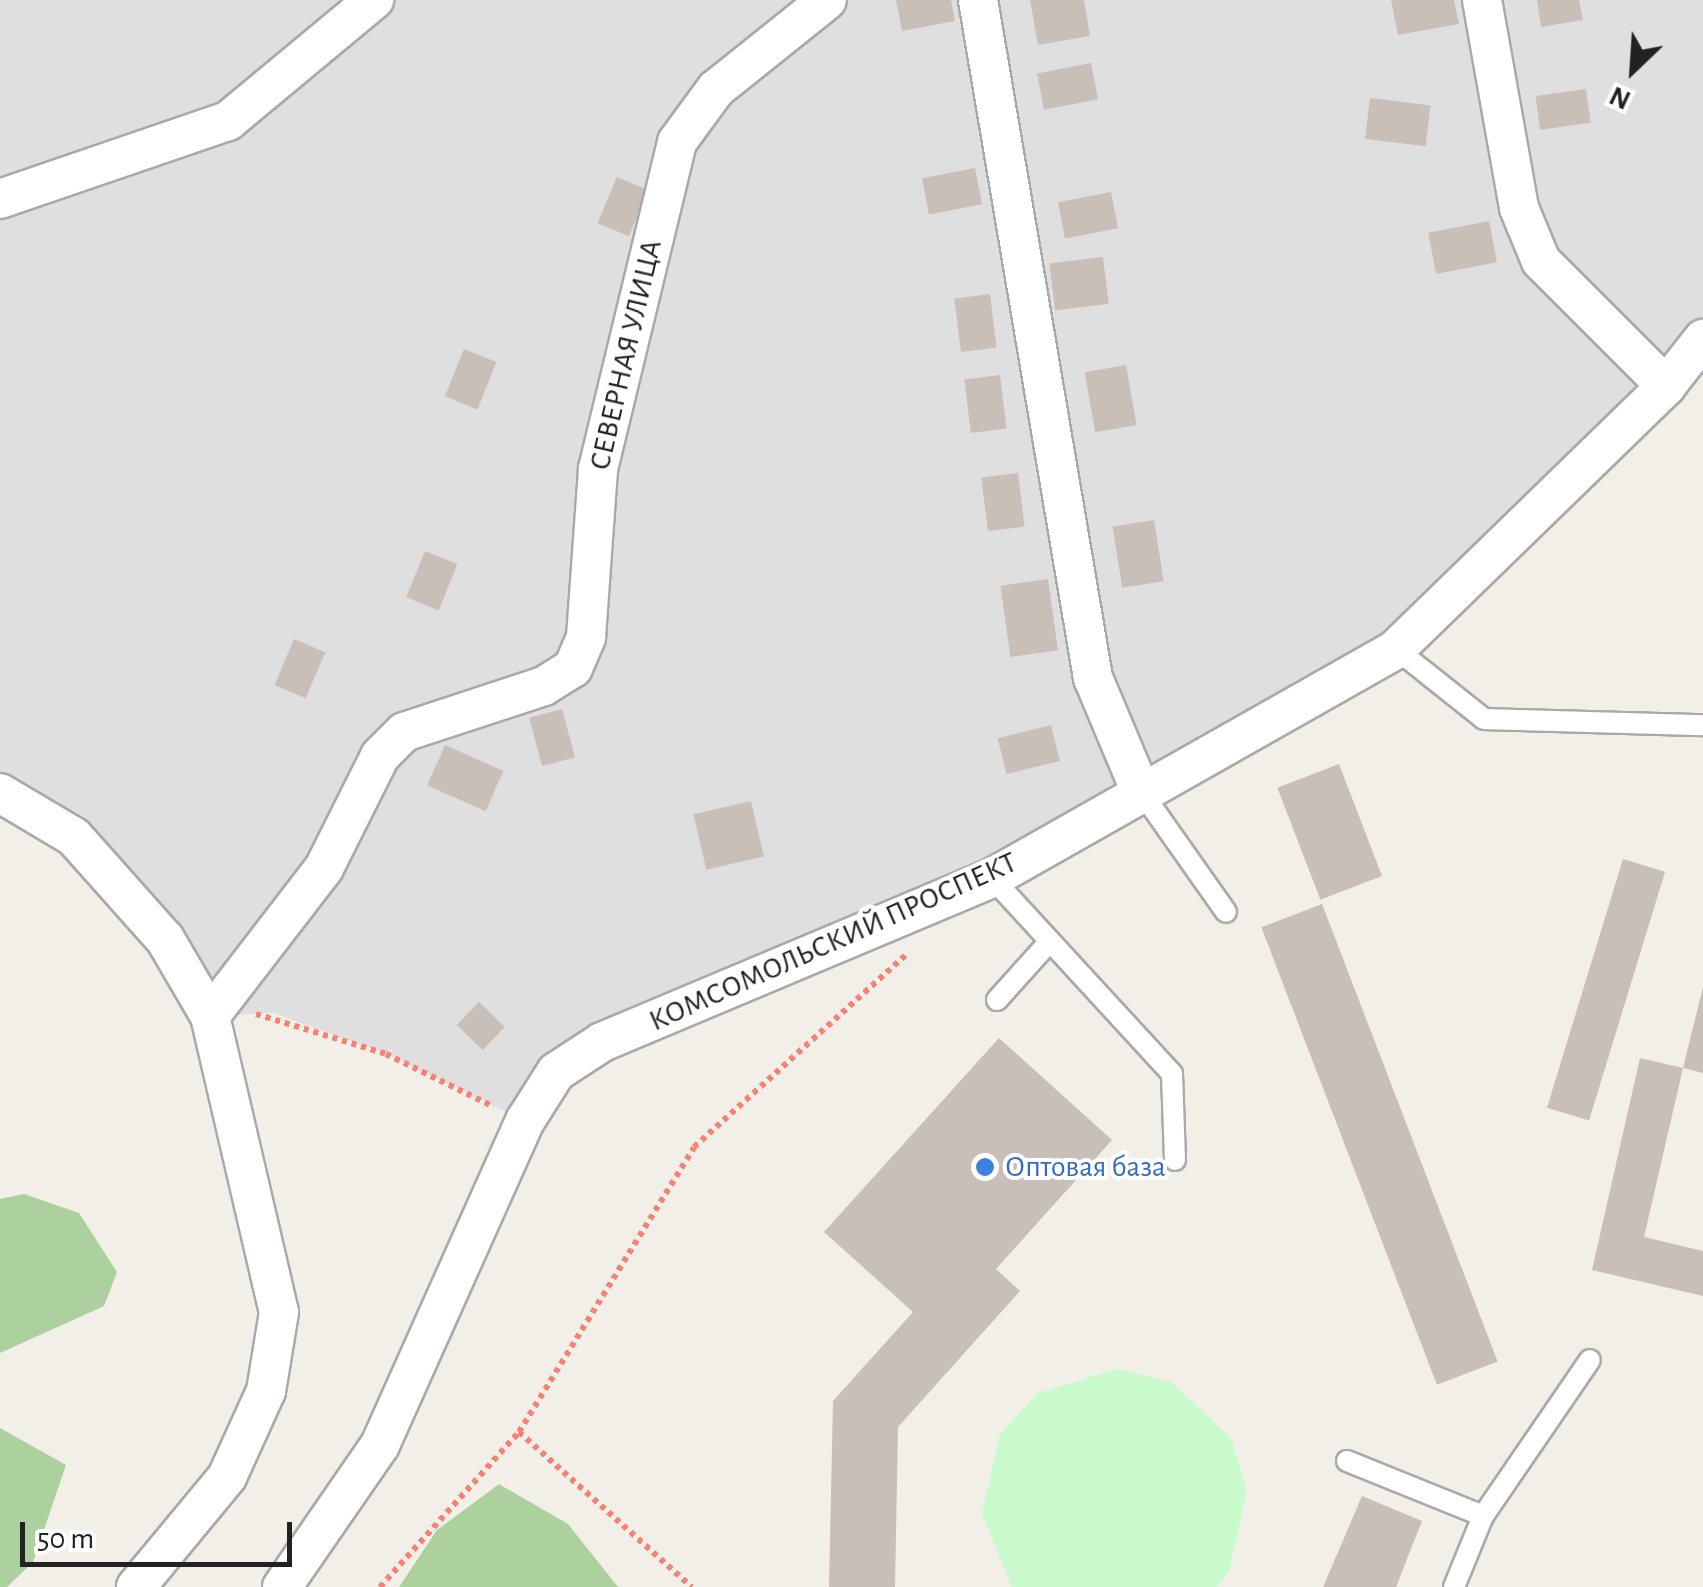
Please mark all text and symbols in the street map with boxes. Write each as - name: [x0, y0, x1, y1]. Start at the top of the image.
- north arrow: [1583, 20, 1683, 120]
- text: N: [1606, 80, 1635, 114]
- street label: СЕВЕРНАЯ УЛИЦА: [582, 236, 670, 474]
- street label: КОМСОМОЛЬСКИЙ ПРОСПЕКТ: [644, 844, 1022, 1040]
- place label: Оптовая база: [1005, 1149, 1166, 1185]
- marker: Оптовая база: [974, 1156, 996, 1178]
- scale bar: [25, 1502, 298, 1564]
- text: 50 m: [37, 1524, 94, 1554]

